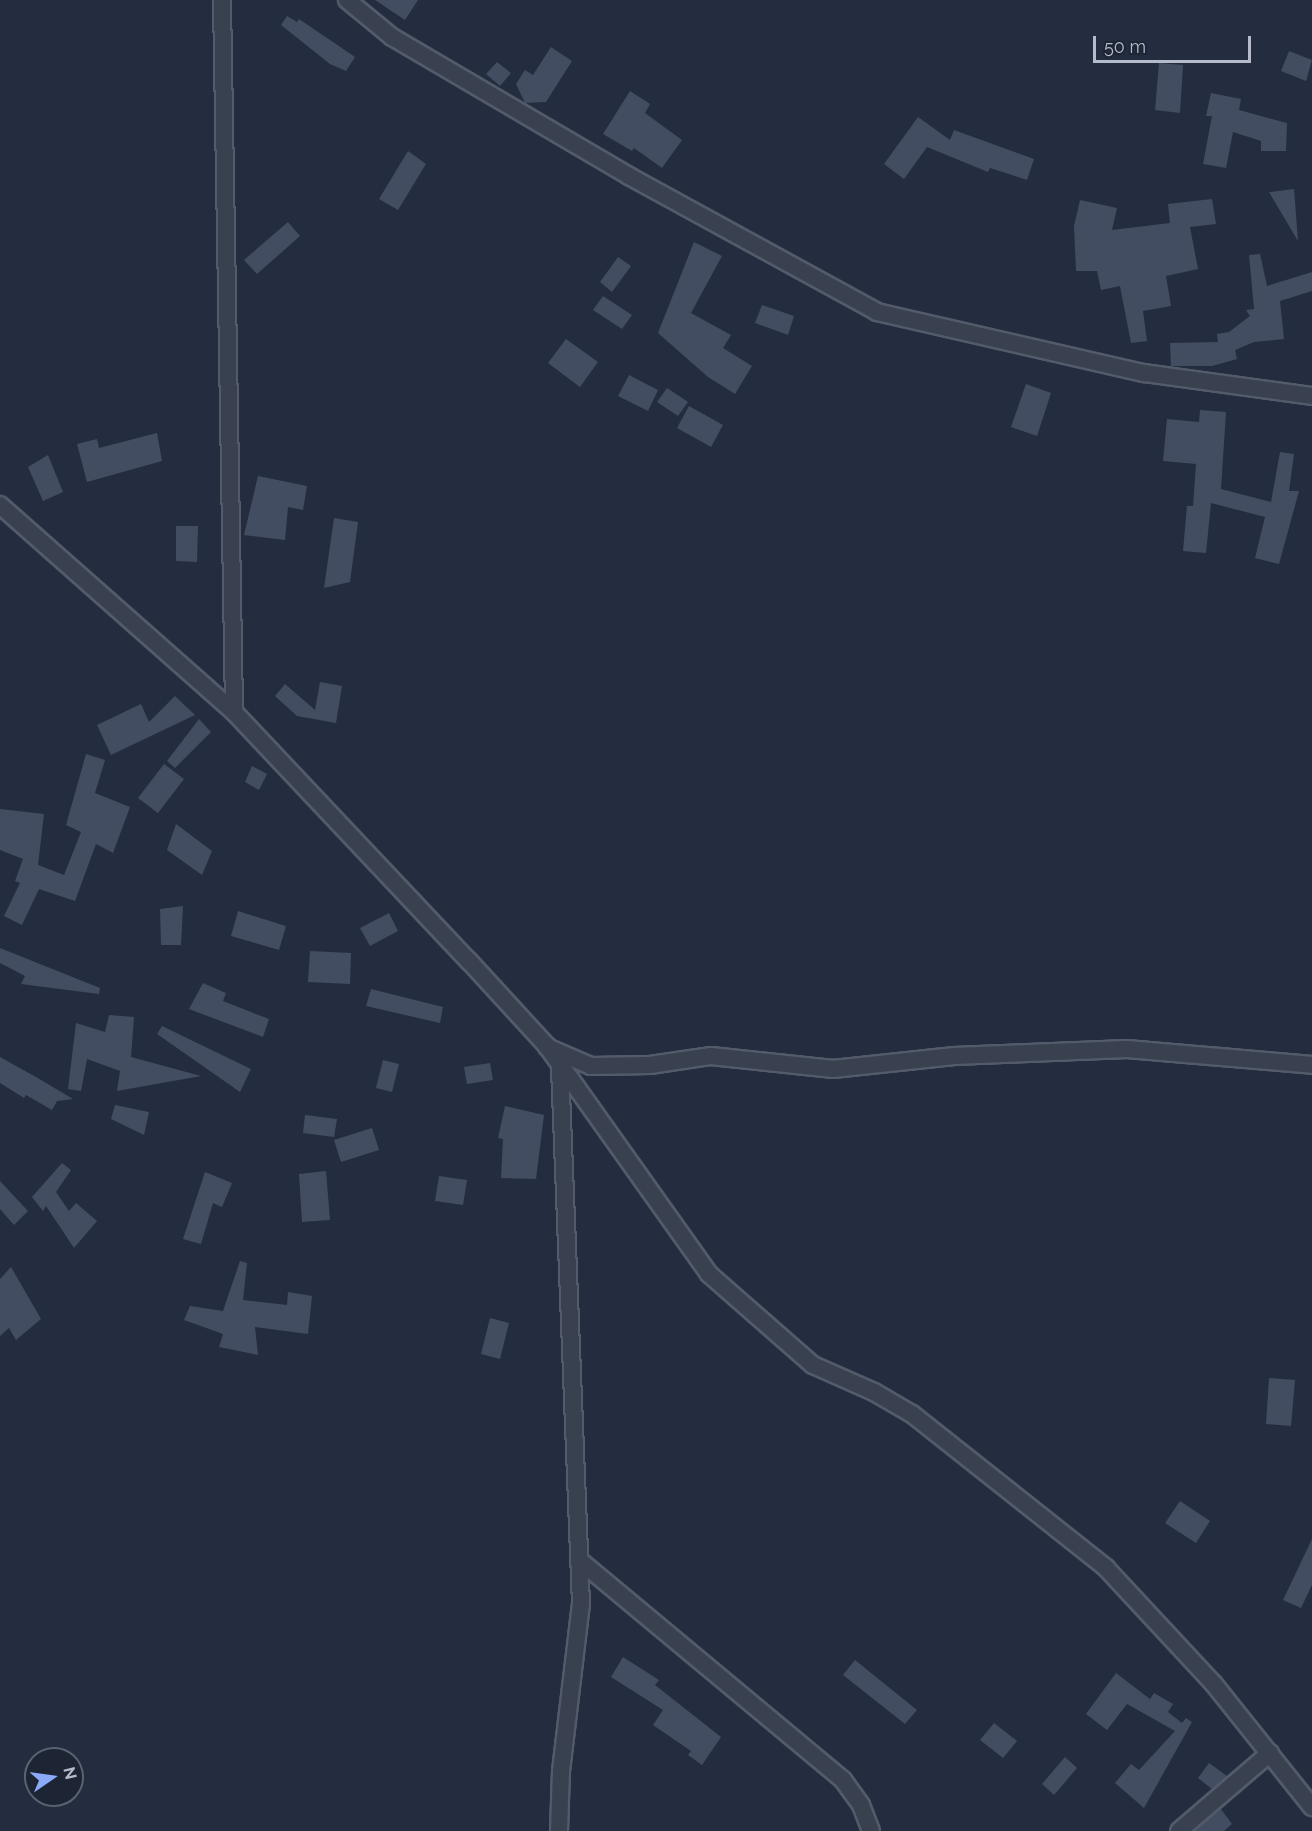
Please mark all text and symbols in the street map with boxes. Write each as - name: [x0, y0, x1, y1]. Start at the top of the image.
- scale bar: [1096, 24, 1254, 62]
- text: 50 m: [1104, 36, 1146, 57]
- north arrow: [24, 1747, 84, 1807]
- text: N: [59, 1765, 81, 1781]

